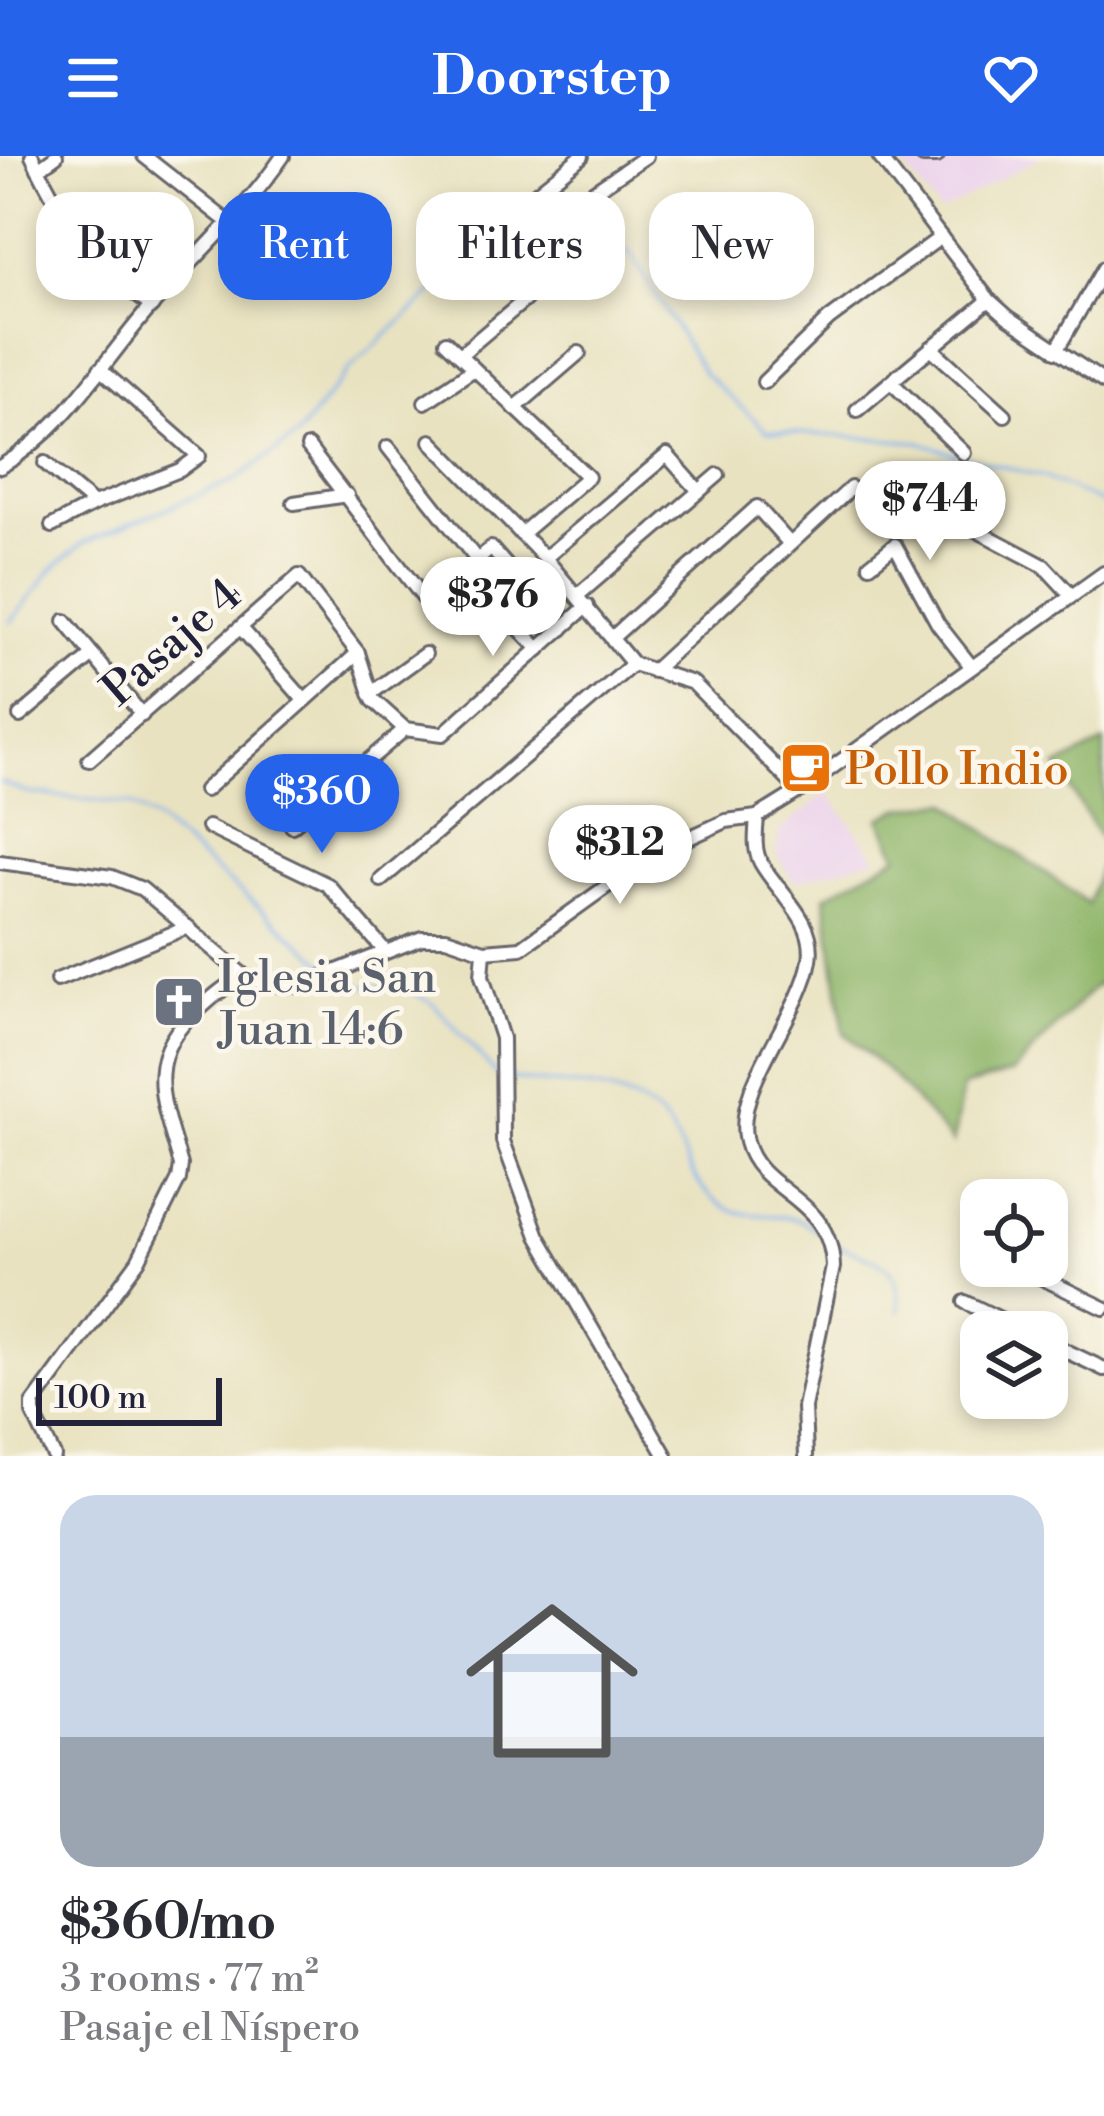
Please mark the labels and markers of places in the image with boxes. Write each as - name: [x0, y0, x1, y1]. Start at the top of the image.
- pin: $744: [859, 461, 1001, 563]
- pin: $376: [422, 557, 564, 659]
- cafe icon: Pollo Indio: [778, 740, 834, 796]
- place label: Pollo Indio: [845, 742, 1069, 799]
- pin: $360: [251, 754, 393, 856]
- pin: $312: [549, 805, 691, 907]
- place label: Iglesia San Juan 14:6: [216, 950, 436, 1059]
- church icon: Iglesia San Juan 14:6: [151, 974, 207, 1030]

